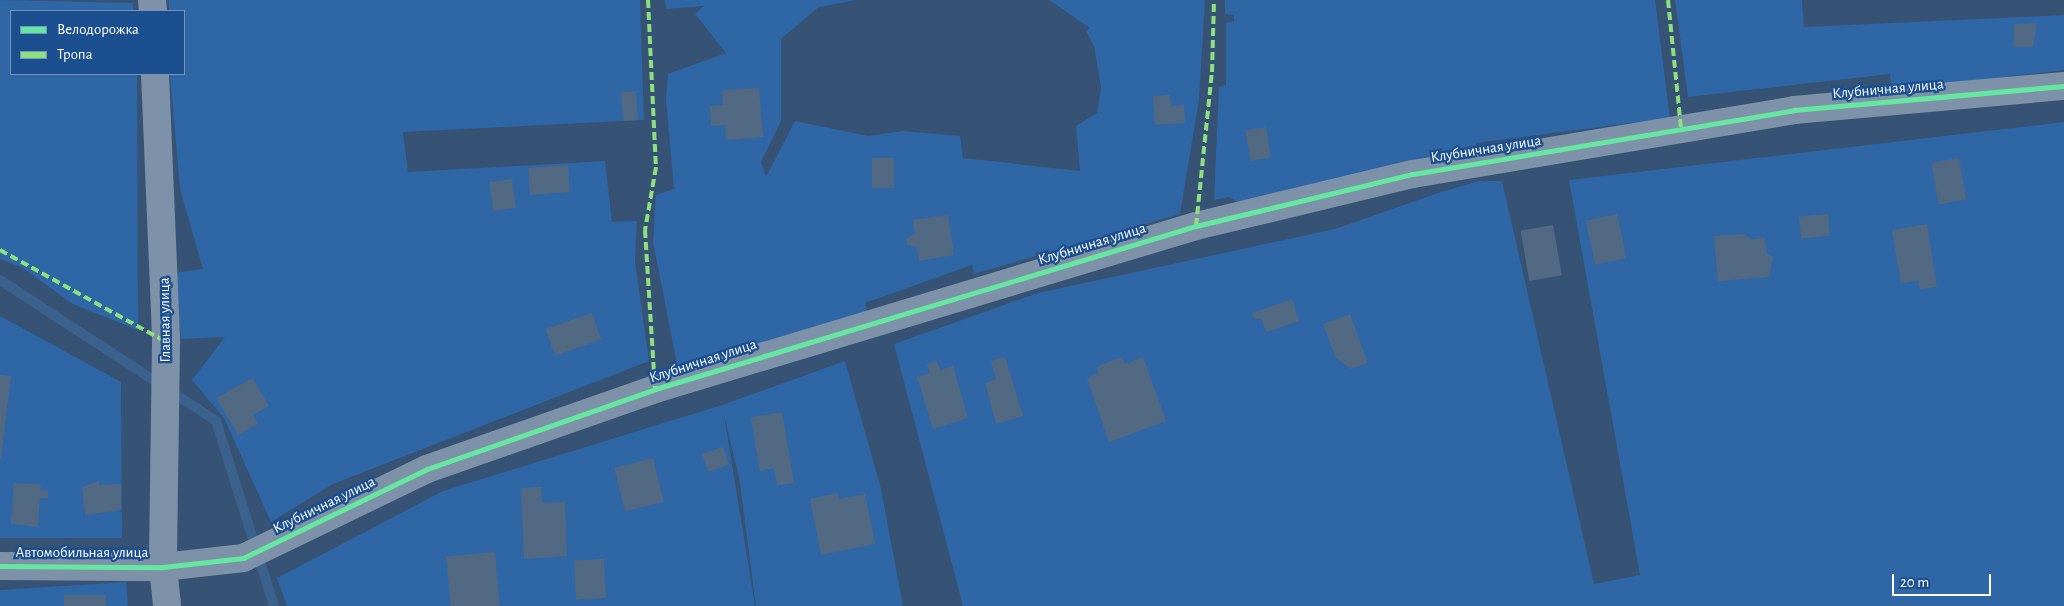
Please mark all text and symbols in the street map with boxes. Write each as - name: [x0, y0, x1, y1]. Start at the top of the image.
- legend: [10, 10, 185, 75]
- text: Велодорожка: [57, 22, 139, 37]
- text: Тропа: [57, 47, 93, 62]
- street label: Клубничная улица: [1832, 75, 1944, 103]
- street label: Клубничная улица: [1429, 131, 1543, 167]
- street label: Клубничная улица: [1036, 219, 1148, 269]
- street label: Главная улица: [155, 277, 175, 363]
- street label: Клубничная улица: [647, 335, 759, 387]
- street label: Клубничная улица: [270, 472, 378, 538]
- street label: Автомобильная улица: [16, 544, 148, 562]
- scale bar: [1894, 564, 1993, 596]
- text: 20 m: [1900, 575, 1929, 590]

